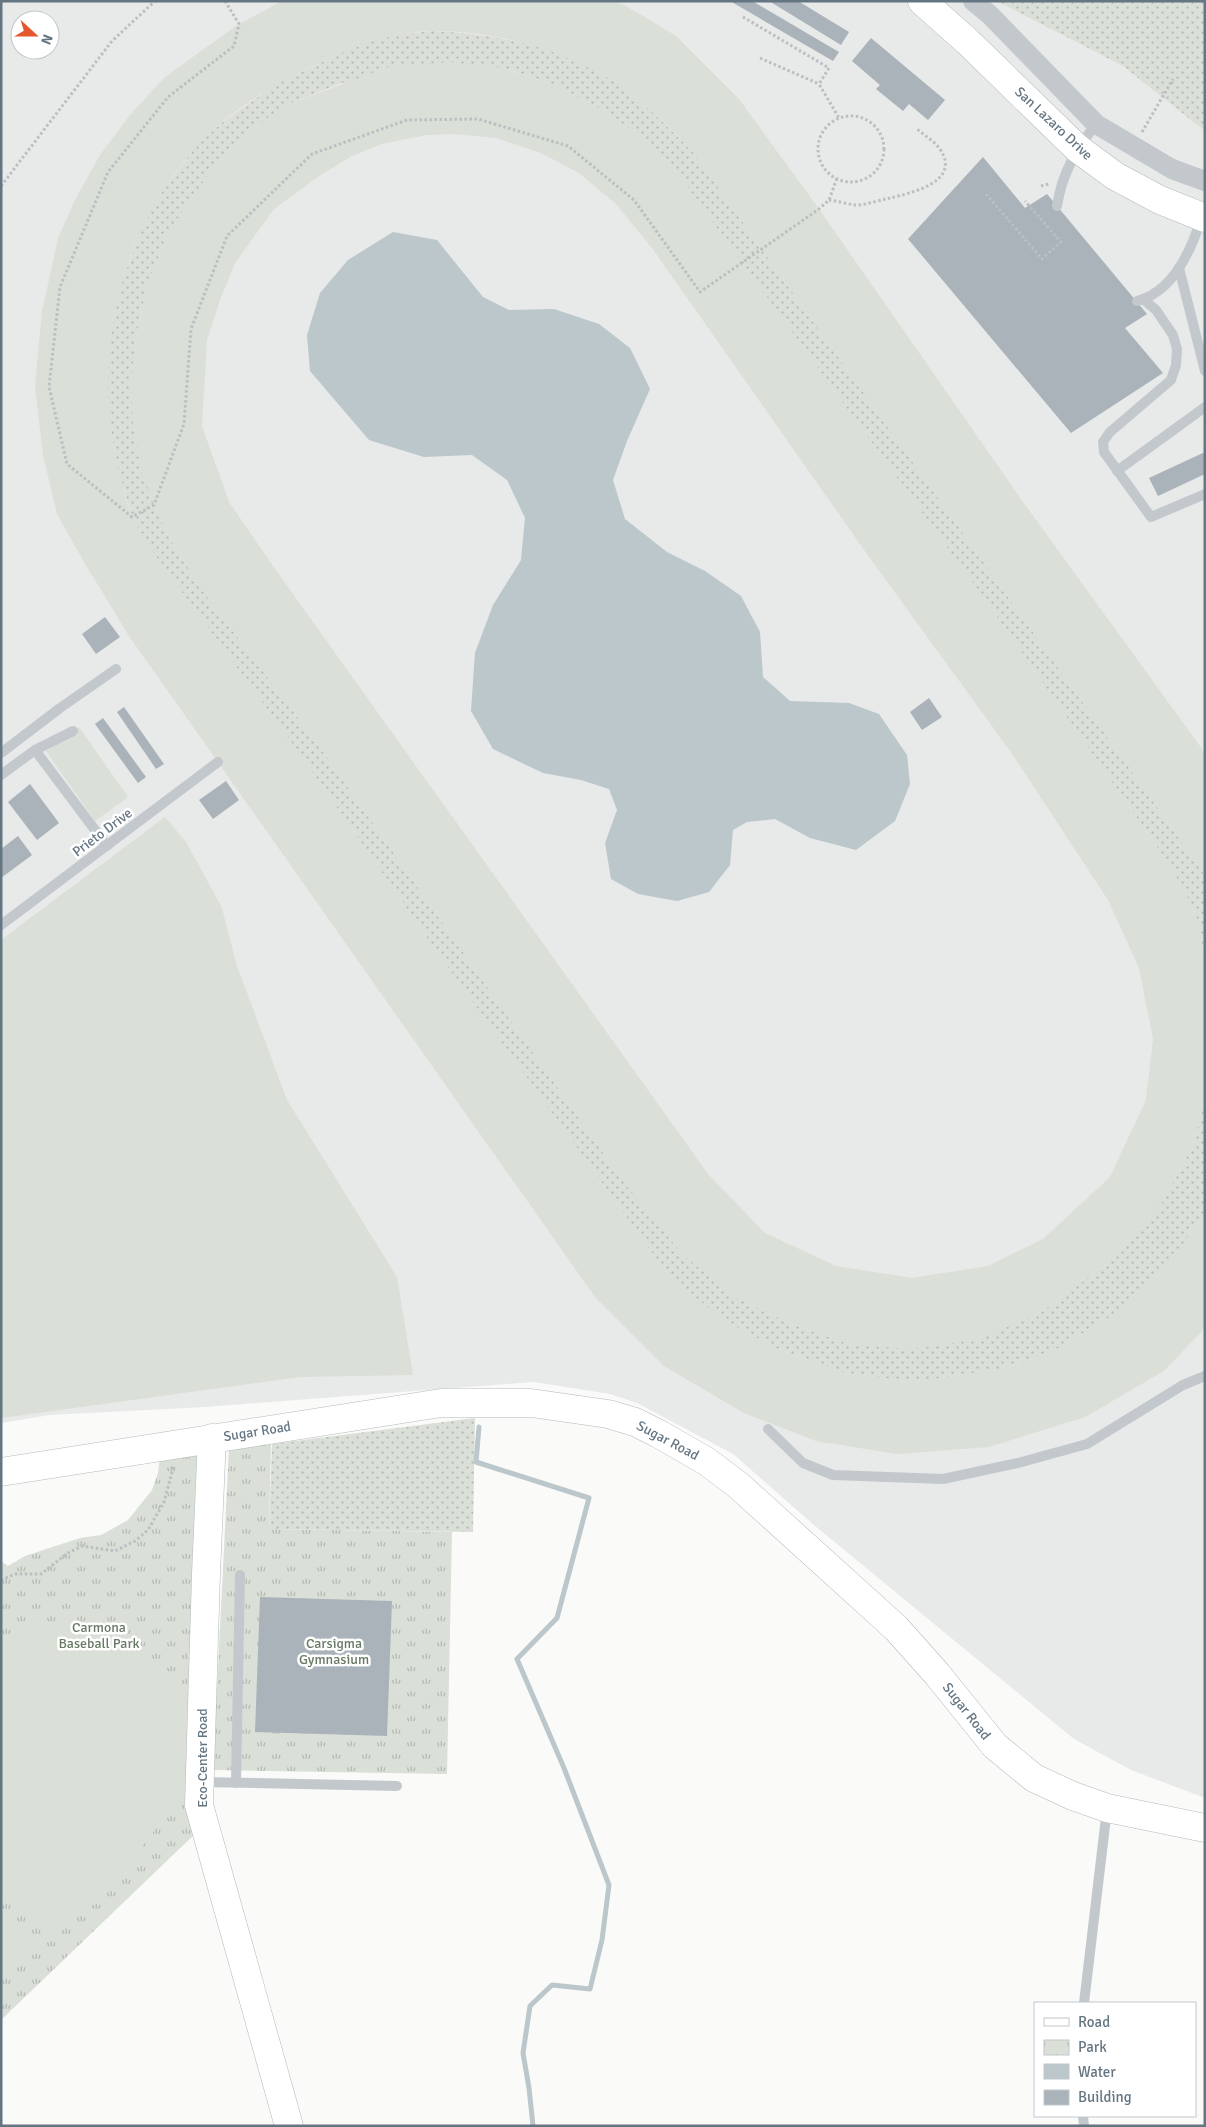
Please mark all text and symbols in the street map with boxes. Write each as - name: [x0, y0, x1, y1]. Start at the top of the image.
- north arrow: [10, 10, 60, 60]
- text: N: [37, 32, 56, 47]
- street label: San Lazaro Drive: [1011, 83, 1096, 164]
- street label: Prieto Drive: [69, 804, 136, 860]
- street label: Sugar Road: [634, 1417, 702, 1464]
- street label: Sugar Road: [222, 1418, 292, 1445]
- park label: Carmona Baseball Park: [58, 1619, 140, 1652]
- park label: Carsigma Gymnasium: [299, 1635, 369, 1668]
- street label: Sugar Road: [939, 1679, 994, 1743]
- street label: Eco-Center Road: [194, 1708, 211, 1808]
- legend: [1034, 2002, 1196, 2117]
- text: Road: [1078, 2013, 1110, 2031]
- text: Park: [1078, 2038, 1107, 2056]
- text: Water: [1078, 2063, 1116, 2081]
- text: Building: [1078, 2088, 1132, 2106]

